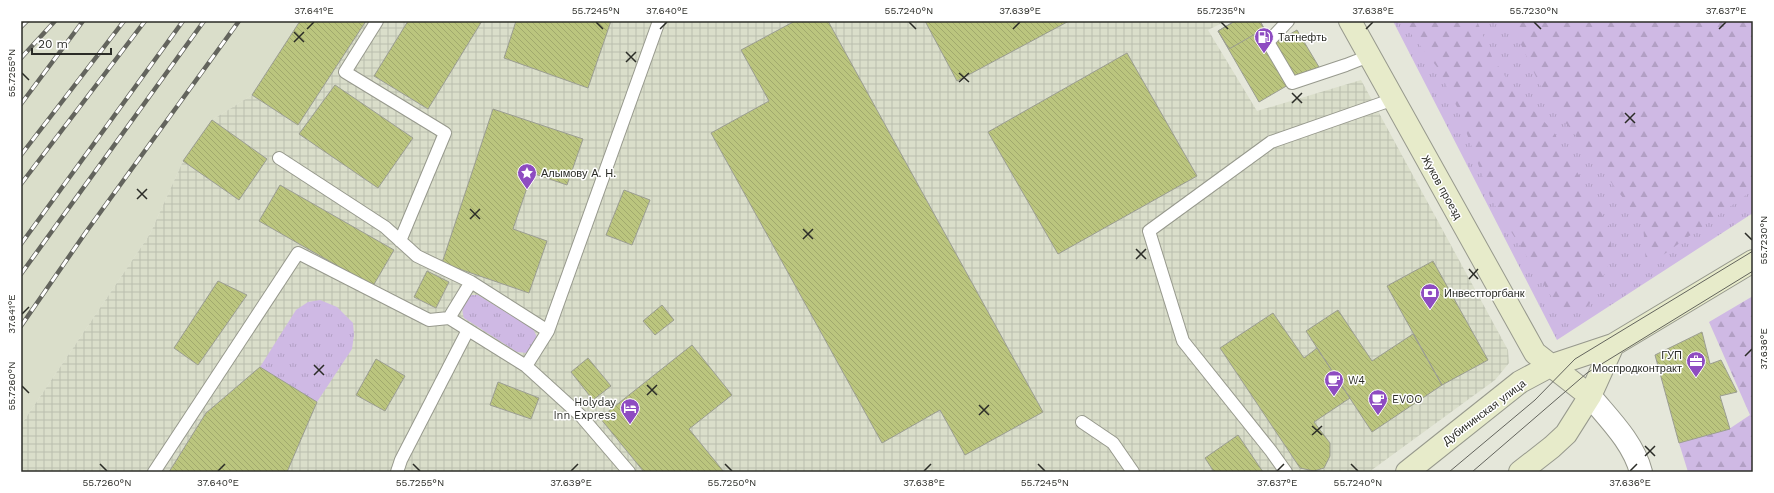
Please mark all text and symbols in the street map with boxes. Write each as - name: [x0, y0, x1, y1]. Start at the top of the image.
- text: 37.641°E: [294, 5, 334, 16]
- text: 55.7245°N: [572, 5, 620, 16]
- text: 37.640°E: [646, 5, 688, 16]
- text: 55.7240°N: [885, 5, 933, 16]
- text: 37.639°E: [999, 5, 1041, 16]
- text: 55.7235°N: [1197, 5, 1245, 16]
- text: 37.638°E: [1352, 5, 1394, 16]
- text: 55.7230°N: [1510, 5, 1558, 16]
- text: 37.637°E: [1706, 5, 1746, 16]
- fuel station icon: Татнефть: [1253, 26, 1275, 54]
- scale bar: [32, 30, 111, 56]
- place label: Татнефть: [1278, 31, 1327, 44]
- text: 20 m: [38, 37, 68, 51]
- text: 55.7255°N: [6, 49, 17, 97]
- street label: Жуков проезд: [1419, 153, 1465, 222]
- place icon: Алымову А. Н.: [516, 162, 538, 190]
- place label: Алымову А. Н.: [541, 167, 616, 180]
- text: 55.7230°N: [1758, 216, 1769, 264]
- bank icon: Инвестторгбанк: [1419, 282, 1441, 310]
- place label: Инвестторгбанк: [1444, 287, 1525, 300]
- text: 37.641°E: [6, 294, 17, 334]
- text: 37.636°E: [1758, 328, 1769, 370]
- place label: ГУП Моспродконтракт: [1592, 349, 1682, 375]
- office icon: ГУП Моспродконтракт: [1685, 350, 1707, 378]
- text: 55.7260°N: [6, 361, 17, 411]
- cafe icon: W4: [1323, 369, 1345, 397]
- place label: W4: [1348, 374, 1365, 387]
- street label: Дубининская улица: [1440, 376, 1529, 448]
- cafe icon: EVOO: [1367, 388, 1389, 416]
- place label: EVOO: [1392, 393, 1422, 406]
- place label: Holyday Inn Express: [553, 396, 616, 422]
- hotel icon: Holyday Inn Express: [619, 397, 641, 425]
- text: 55.7260°N: [82, 477, 132, 488]
- text: 37.640°E: [197, 477, 239, 488]
- text: 55.7255°N: [396, 477, 444, 488]
- text: 37.639°E: [550, 477, 592, 488]
- text: 55.7250°N: [708, 477, 756, 488]
- text: 37.638°E: [903, 477, 945, 488]
- text: 55.7245°N: [1021, 477, 1069, 488]
- text: 37.637°E: [1257, 477, 1297, 488]
- text: 55.7240°N: [1334, 477, 1382, 488]
- text: 37.636°E: [1609, 477, 1651, 488]

